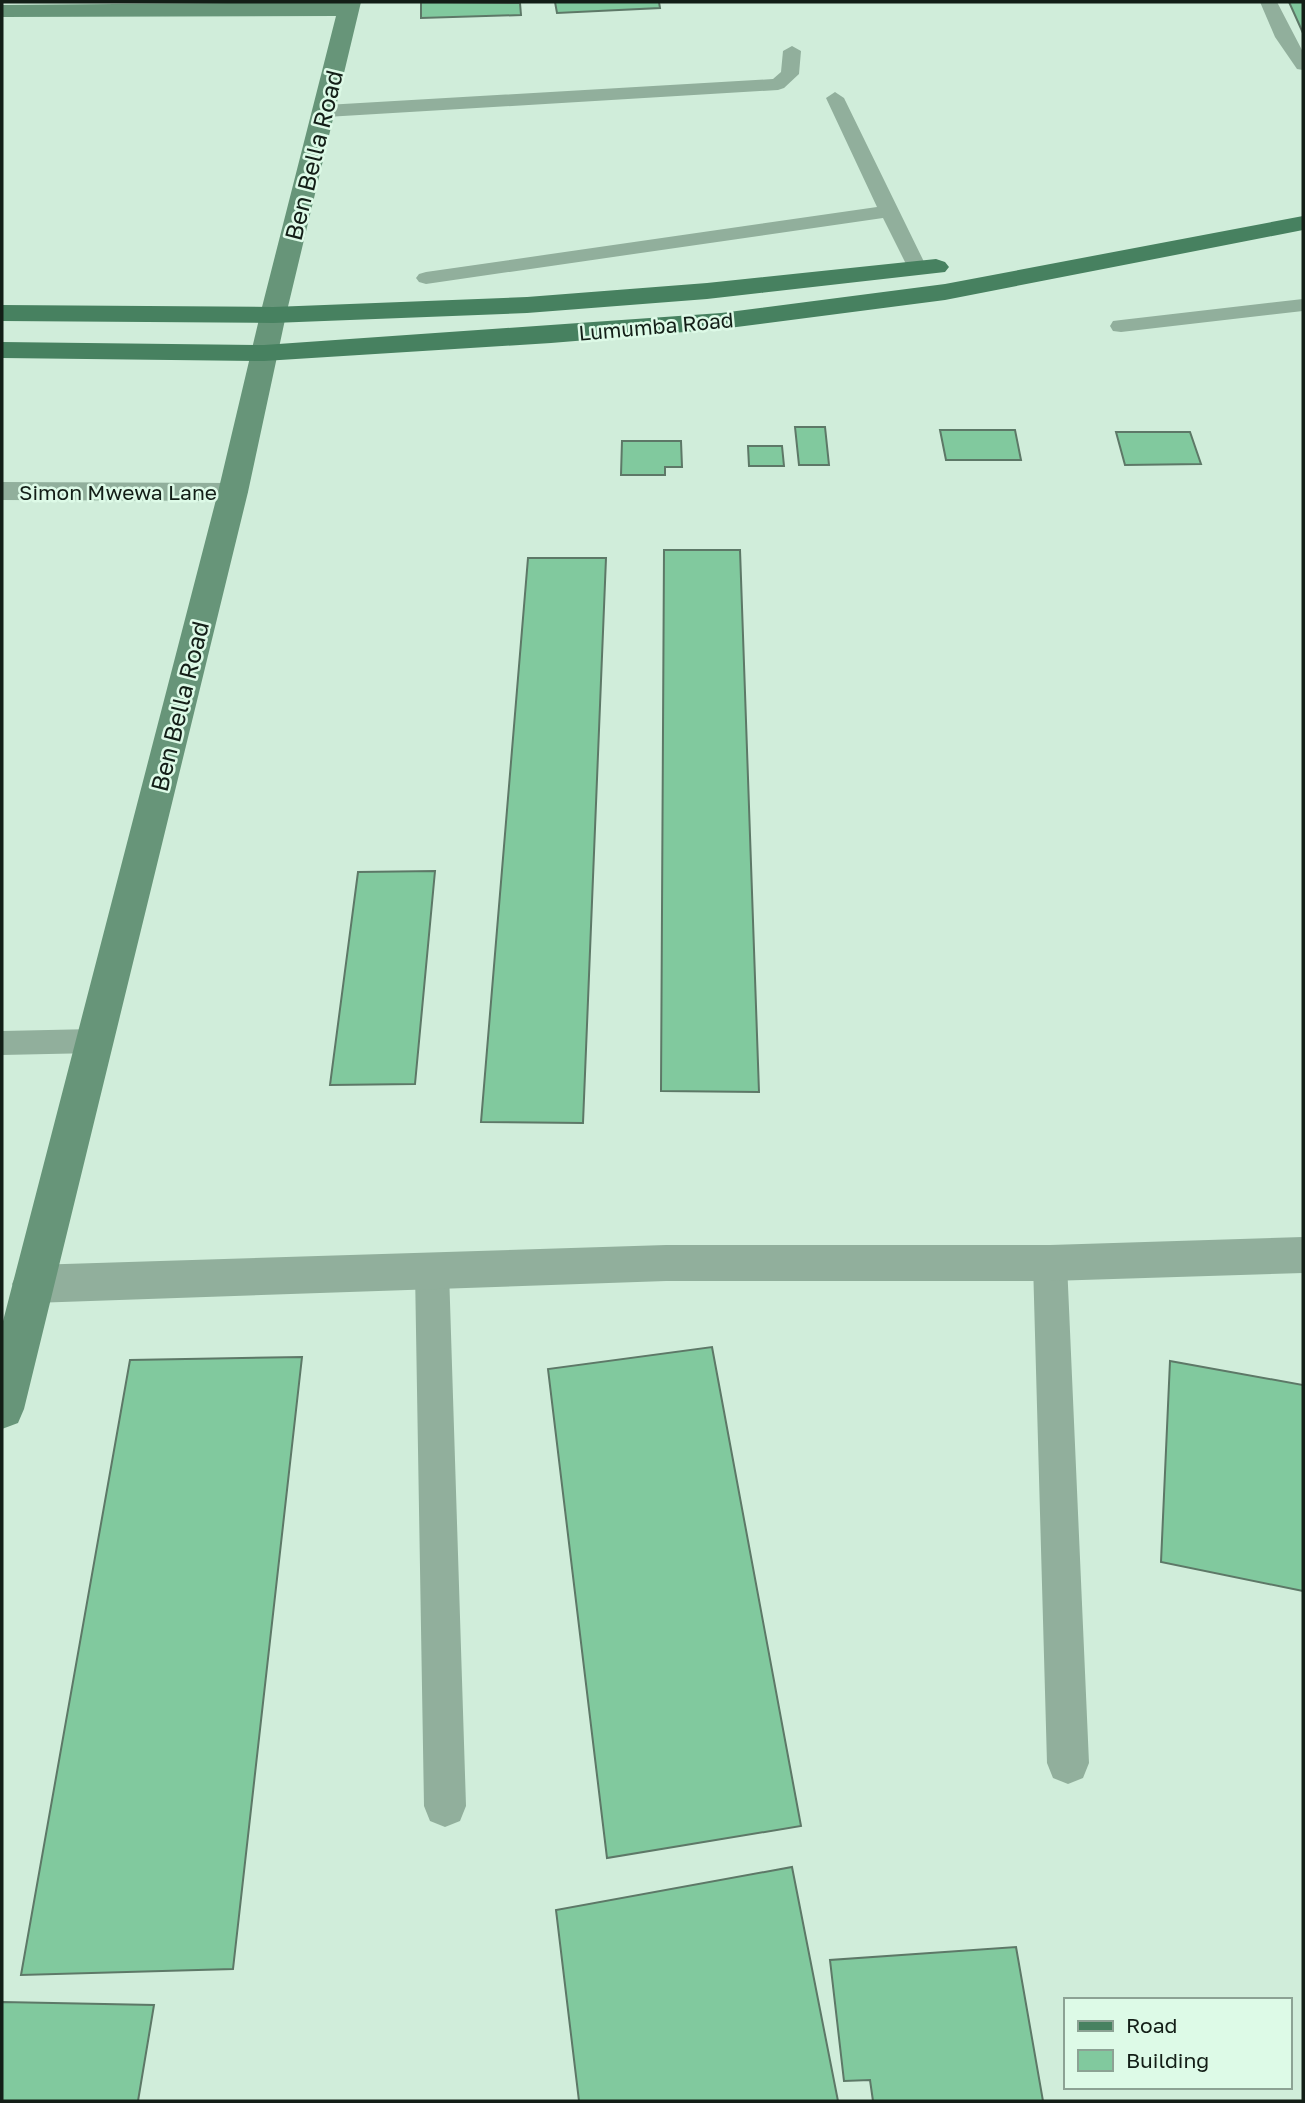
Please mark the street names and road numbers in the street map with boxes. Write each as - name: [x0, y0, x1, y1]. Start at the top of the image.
- street label: Ben Bella Road: [278, 67, 348, 243]
- street label: Lumumba Road: [577, 306, 735, 346]
- street label: Simon Mwewa Lane: [19, 479, 217, 505]
- street label: Ben Bella Road: [144, 618, 214, 794]

